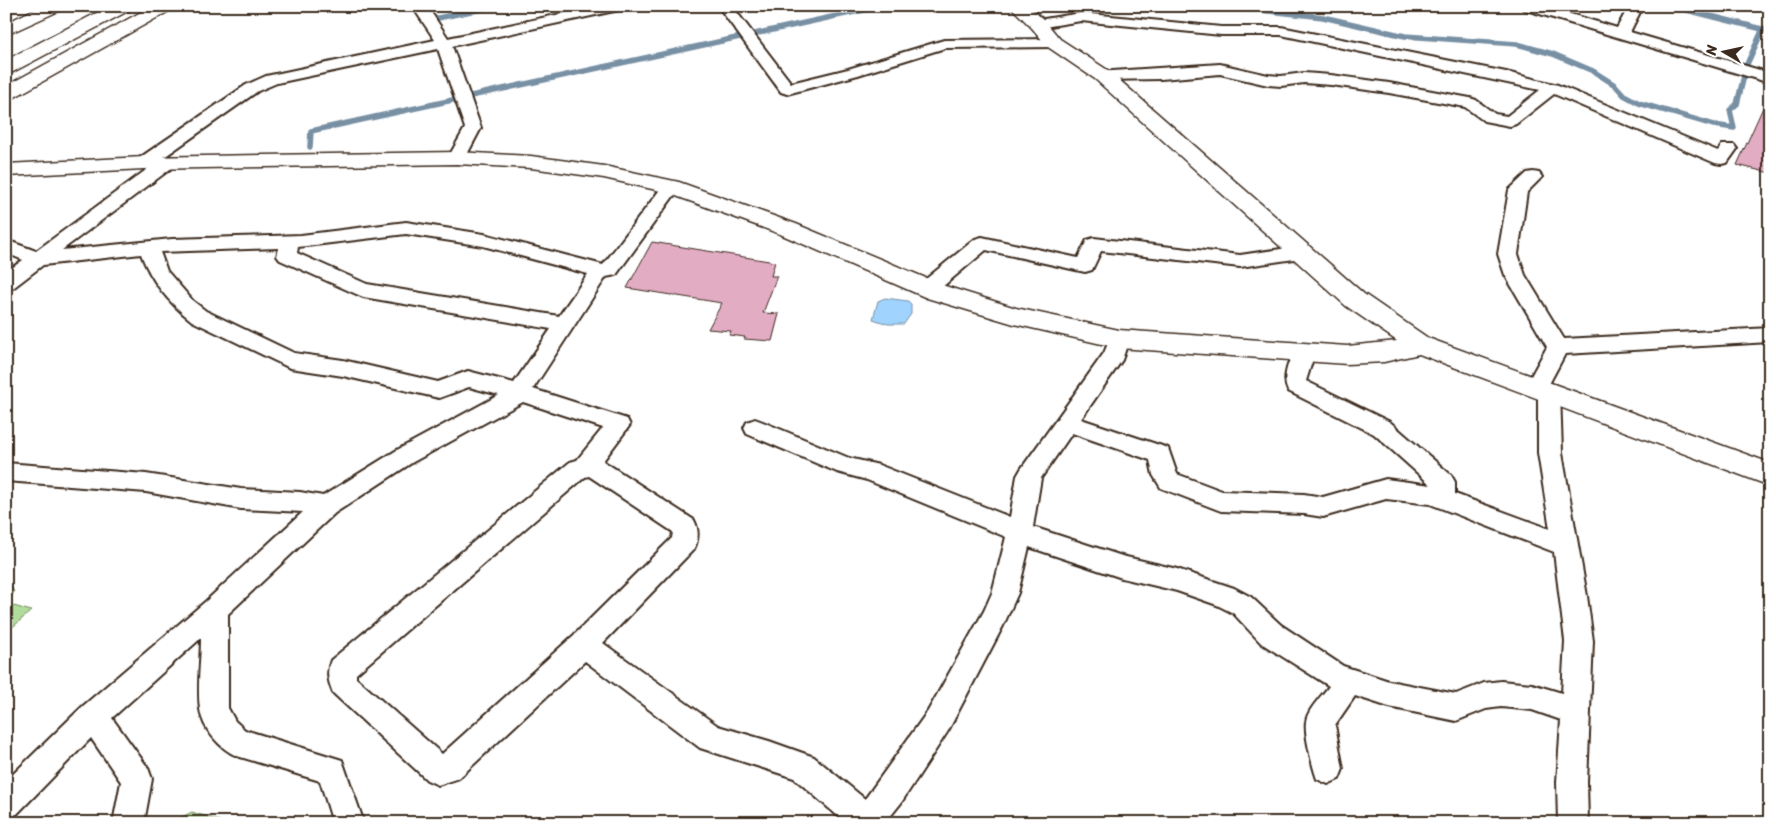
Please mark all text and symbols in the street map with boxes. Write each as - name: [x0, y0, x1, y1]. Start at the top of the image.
- north arrow: [1698, 28, 1748, 78]
- text: N: [1698, 43, 1725, 58]

